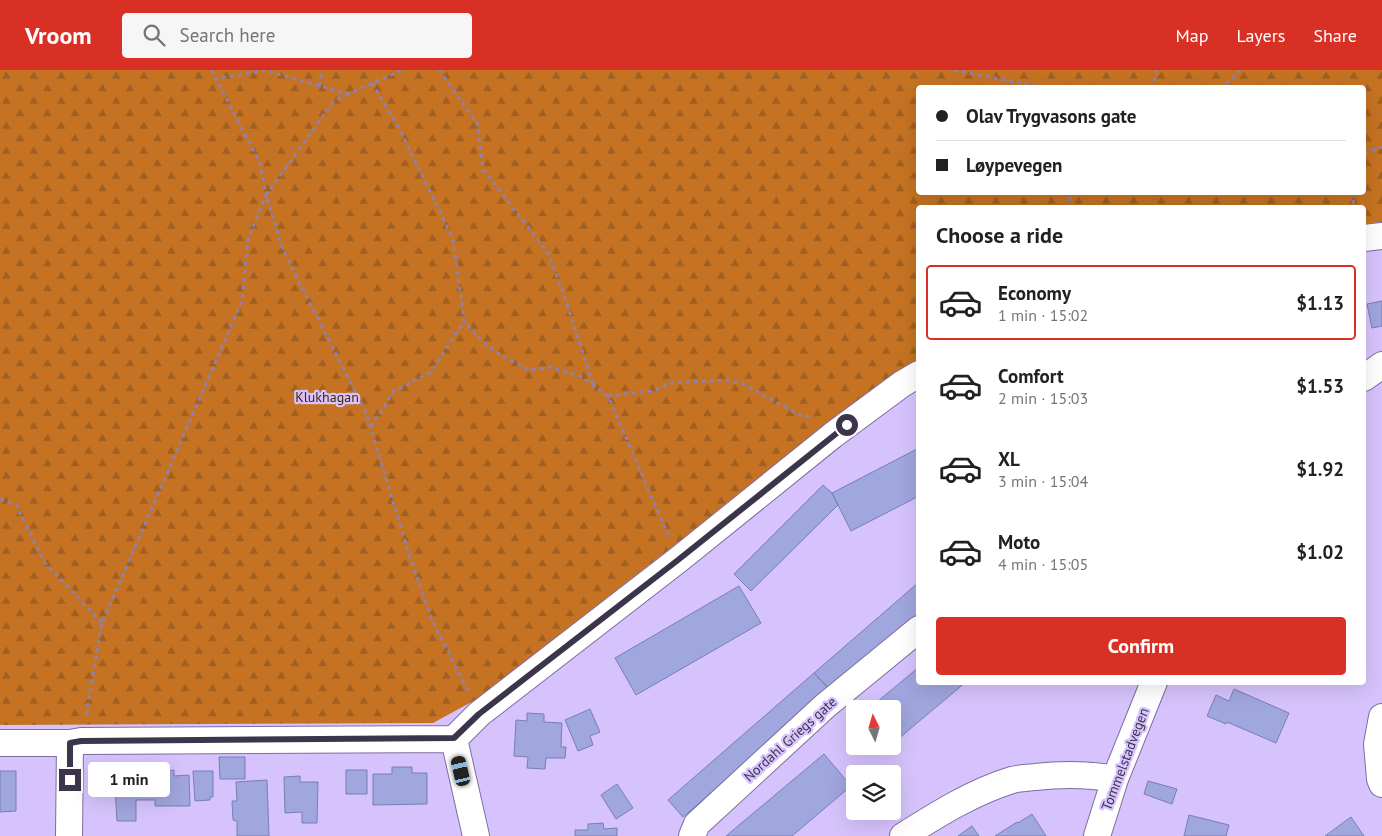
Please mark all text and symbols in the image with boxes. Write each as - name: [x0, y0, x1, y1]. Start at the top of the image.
- search box: [122, 13, 472, 58]
- text: Vroom: [25, 20, 92, 51]
- icon: search: [140, 21, 168, 49]
- text: Search here: [180, 23, 275, 47]
- text: Map: [1176, 24, 1208, 47]
- text: Layers: [1236, 24, 1285, 47]
- text: Share: [1313, 24, 1357, 47]
- text: Olav Trygvasons gate: [966, 104, 1137, 128]
- text: Løypevegen: [966, 153, 1062, 177]
- text: Choose a ride: [936, 221, 1063, 249]
- icon: car: [938, 280, 983, 325]
- text: Economy: [998, 281, 1071, 305]
- text: $1.13: [1296, 291, 1344, 315]
- text: 1 min · 15:02: [998, 305, 1088, 325]
- icon: car: [938, 363, 983, 408]
- text: Comfort: [998, 364, 1064, 388]
- text: $1.53: [1296, 374, 1344, 398]
- park label: Klukhagan: [295, 388, 359, 406]
- text: 2 min · 15:03: [998, 388, 1088, 408]
- route start: [836, 414, 858, 436]
- icon: car: [938, 446, 983, 491]
- text: XL: [998, 447, 1020, 471]
- text: $1.92: [1296, 457, 1344, 481]
- text: 3 min · 15:04: [998, 471, 1088, 491]
- icon: car: [938, 529, 983, 574]
- text: Moto: [998, 530, 1040, 554]
- text: $1.02: [1296, 540, 1344, 564]
- text: 4 min · 15:05: [998, 554, 1088, 574]
- button: Confirm: [936, 617, 1346, 675]
- street label: Nordahl Griegs gate: [740, 692, 840, 786]
- north arrow: [846, 700, 901, 755]
- map controls: [846, 700, 901, 820]
- street label: Tommelstadvegen: [1097, 705, 1153, 813]
- car: [450, 755, 471, 787]
- callout: 1 min: [88, 762, 170, 798]
- button: layers: [846, 765, 901, 820]
- route end: [59, 769, 81, 791]
- text: 1 min: [109, 769, 149, 789]

